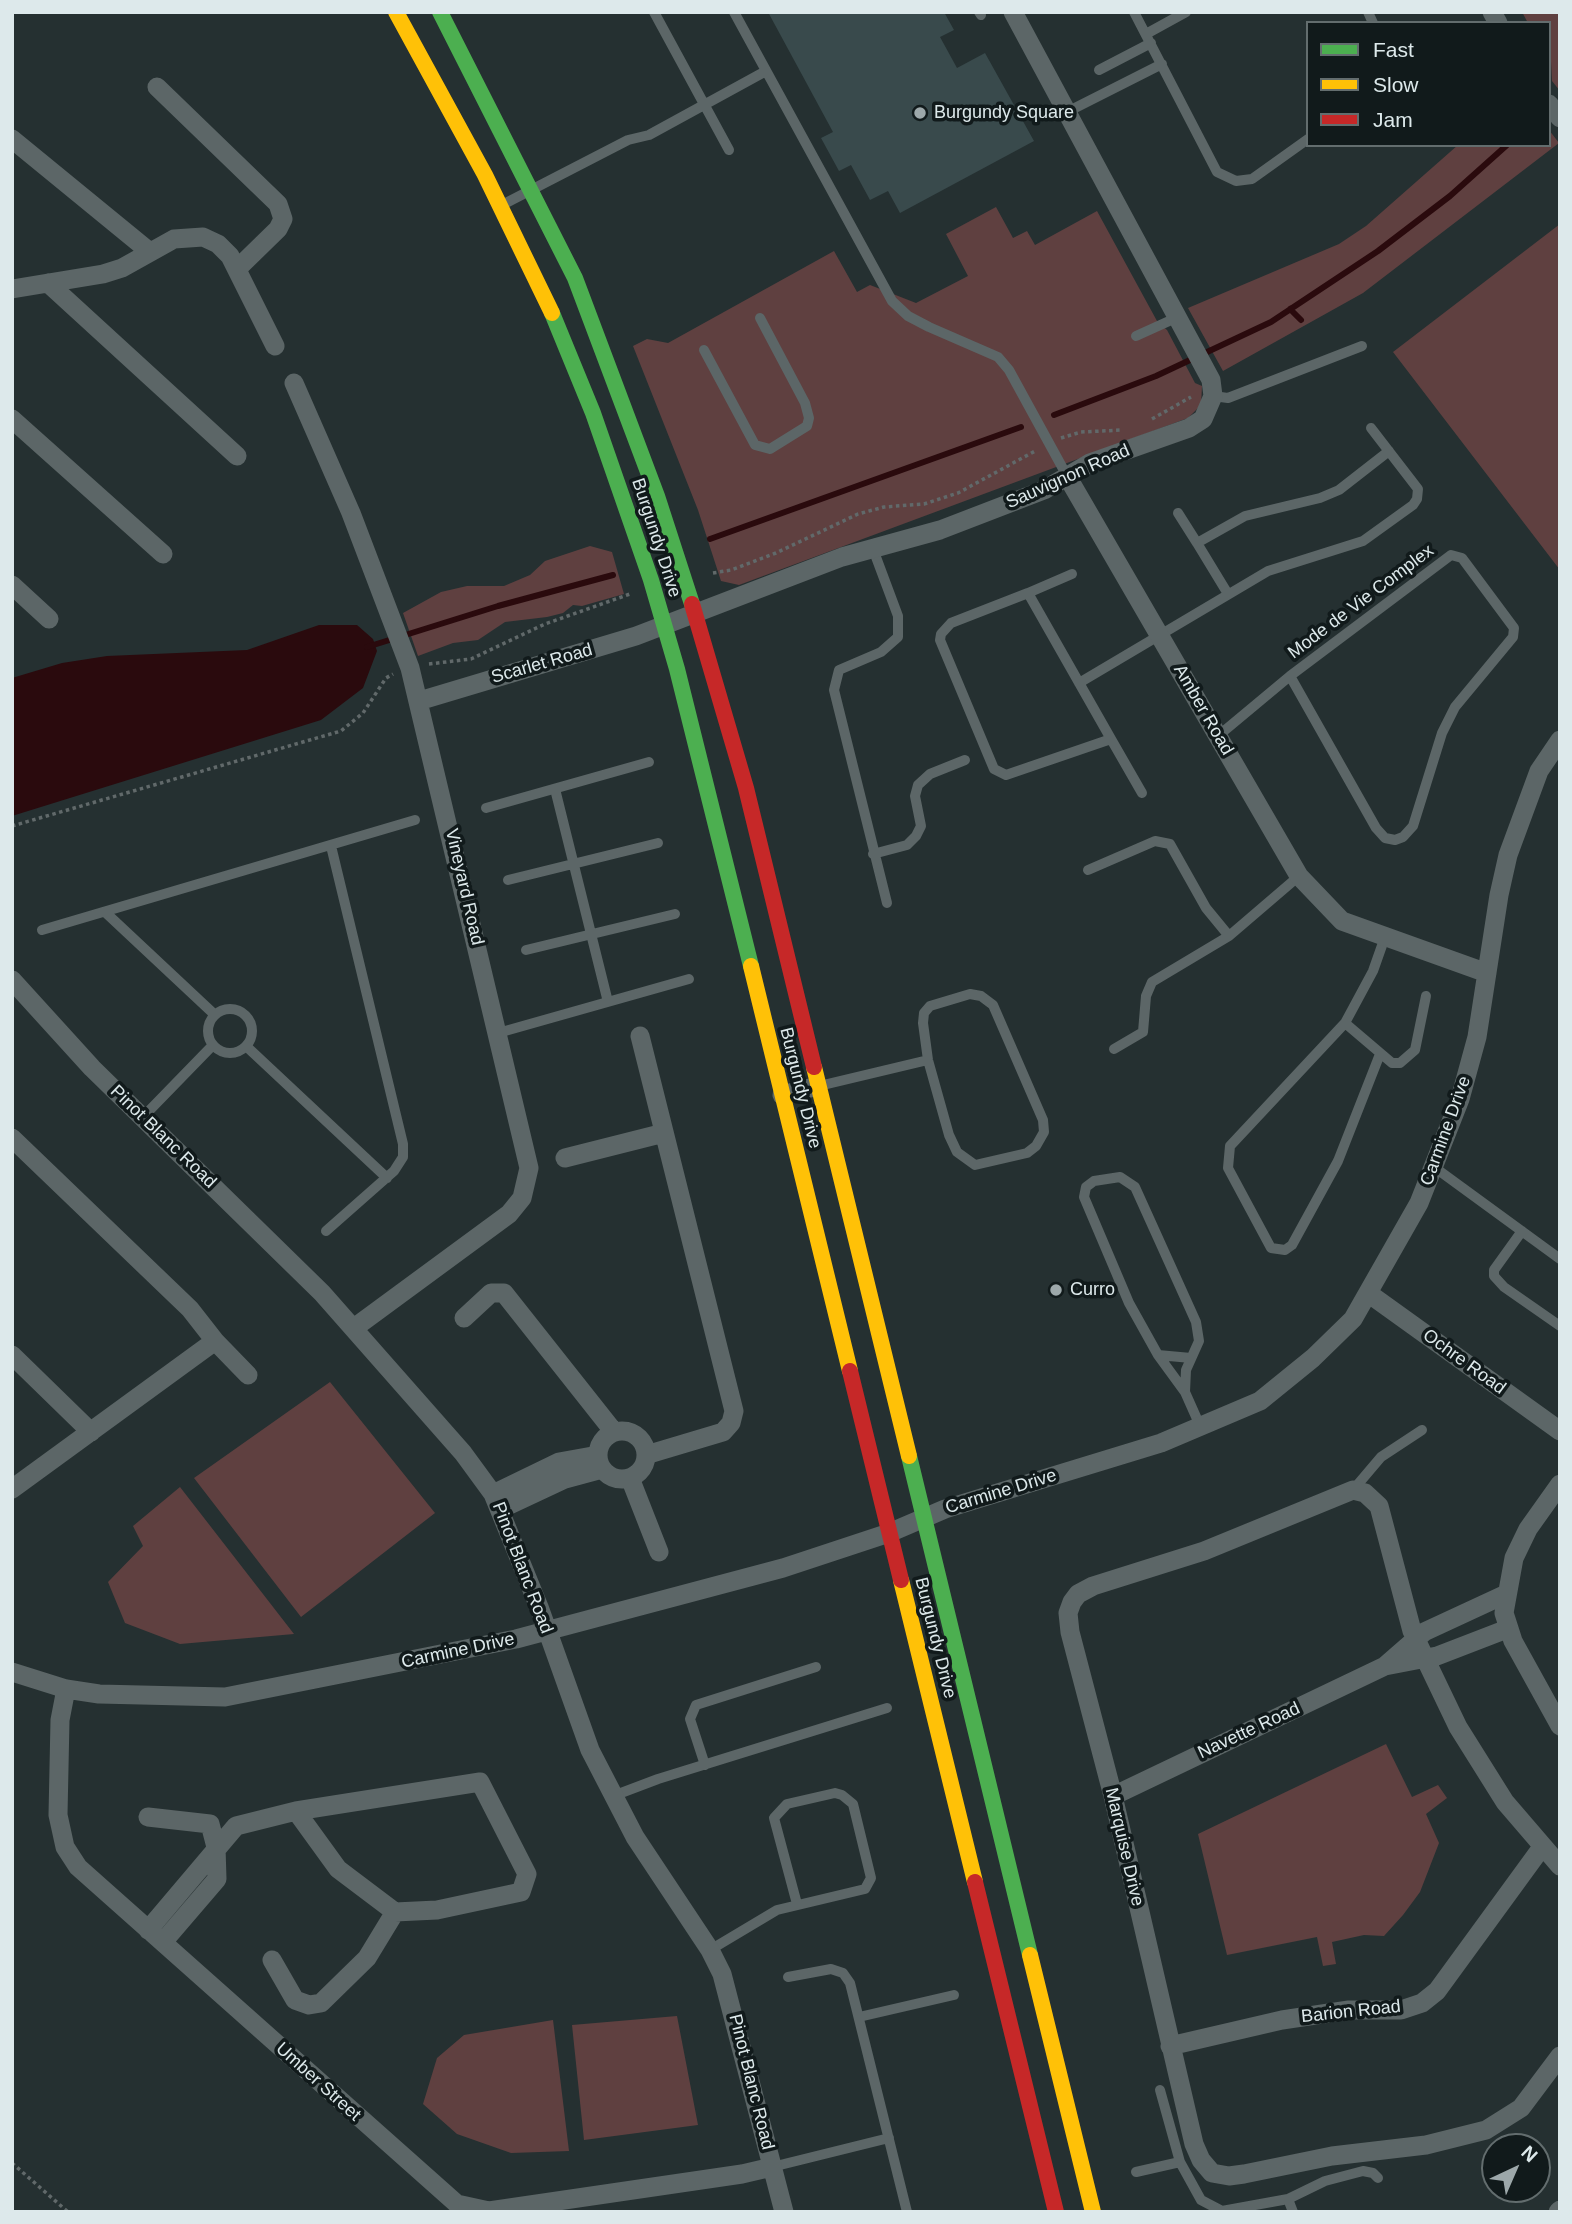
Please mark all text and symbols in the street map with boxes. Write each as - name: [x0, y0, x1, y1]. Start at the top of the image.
- legend: [1306, 21, 1551, 147]
- text: Fast: [1373, 38, 1414, 61]
- text: Slow: [1373, 73, 1419, 96]
- place label: Burgundy Square: [934, 102, 1074, 124]
- marker: Burgundy Square: [912, 105, 928, 121]
- text: Jam: [1373, 108, 1413, 131]
- street label: Sauvignon Road: [1003, 440, 1133, 514]
- street label: Burgundy Drive: [627, 476, 685, 600]
- street label: Mode de Vie Complex: [1284, 540, 1438, 664]
- street label: Scarlet Road: [489, 639, 595, 689]
- street label: Amber Road: [1168, 661, 1238, 759]
- street label: Vineyard Road: [440, 827, 488, 947]
- street label: Burgundy Drive: [775, 1025, 825, 1151]
- street label: Carmine Drive: [1416, 1073, 1476, 1189]
- street label: Pinot Blanc Road: [105, 1081, 221, 1193]
- place label: Curro: [1070, 1279, 1115, 1301]
- marker: Curro: [1048, 1282, 1064, 1298]
- street label: Ochre Road: [1418, 1325, 1510, 1399]
- street label: Carmine Drive: [943, 1465, 1059, 1519]
- street label: Pinot Blanc Road: [487, 1499, 557, 1637]
- street label: Burgundy Drive: [910, 1575, 960, 1701]
- street label: Carmine Drive: [400, 1628, 516, 1674]
- street label: Navette Road: [1195, 1698, 1303, 1764]
- street label: Marquise Drive: [1100, 1786, 1148, 1908]
- street label: Barion Road: [1300, 1996, 1402, 2028]
- street label: Pinot Blanc Road: [724, 2012, 778, 2152]
- street label: Umber Street: [271, 2038, 365, 2126]
- north arrow: [1481, 2133, 1551, 2203]
- text: N: [1517, 2142, 1542, 2166]

